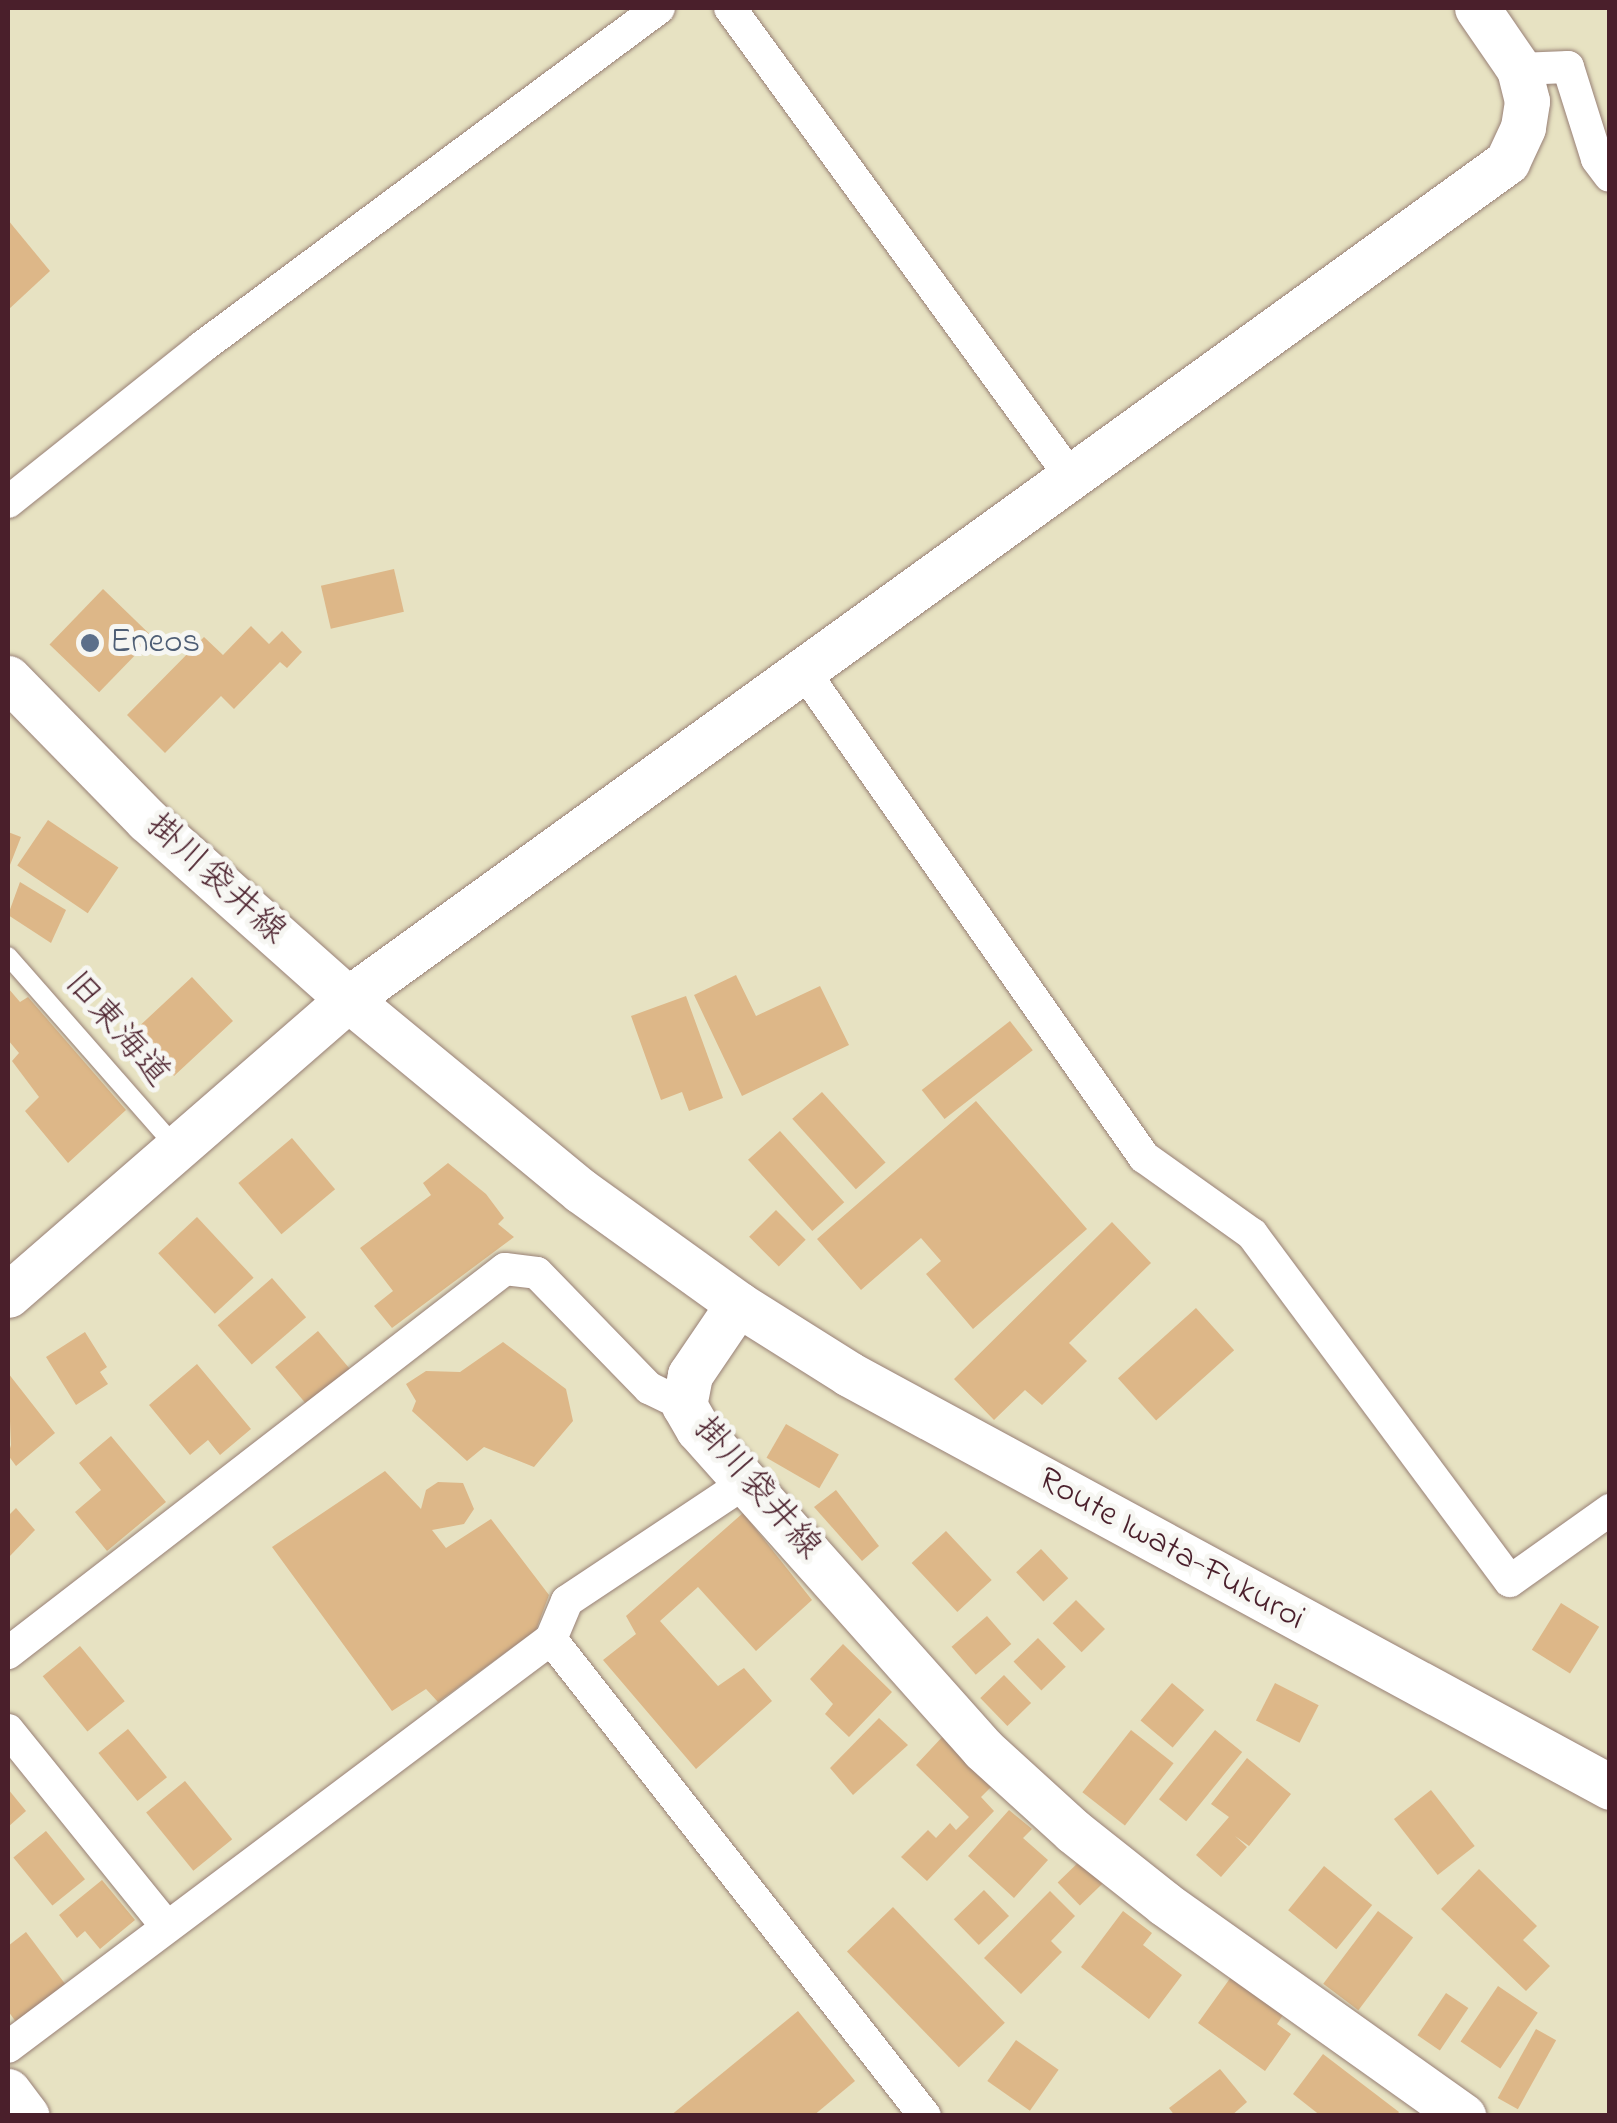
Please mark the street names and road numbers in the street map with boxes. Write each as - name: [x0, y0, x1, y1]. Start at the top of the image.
- street label: 掛川袋井線: [136, 806, 294, 954]
- street label: 旧東海道: [54, 963, 178, 1097]
- street label: 掛川袋井線: [683, 1409, 829, 1569]
- street label: Route Iwata-Fukuroi: [1030, 1459, 1312, 1641]

